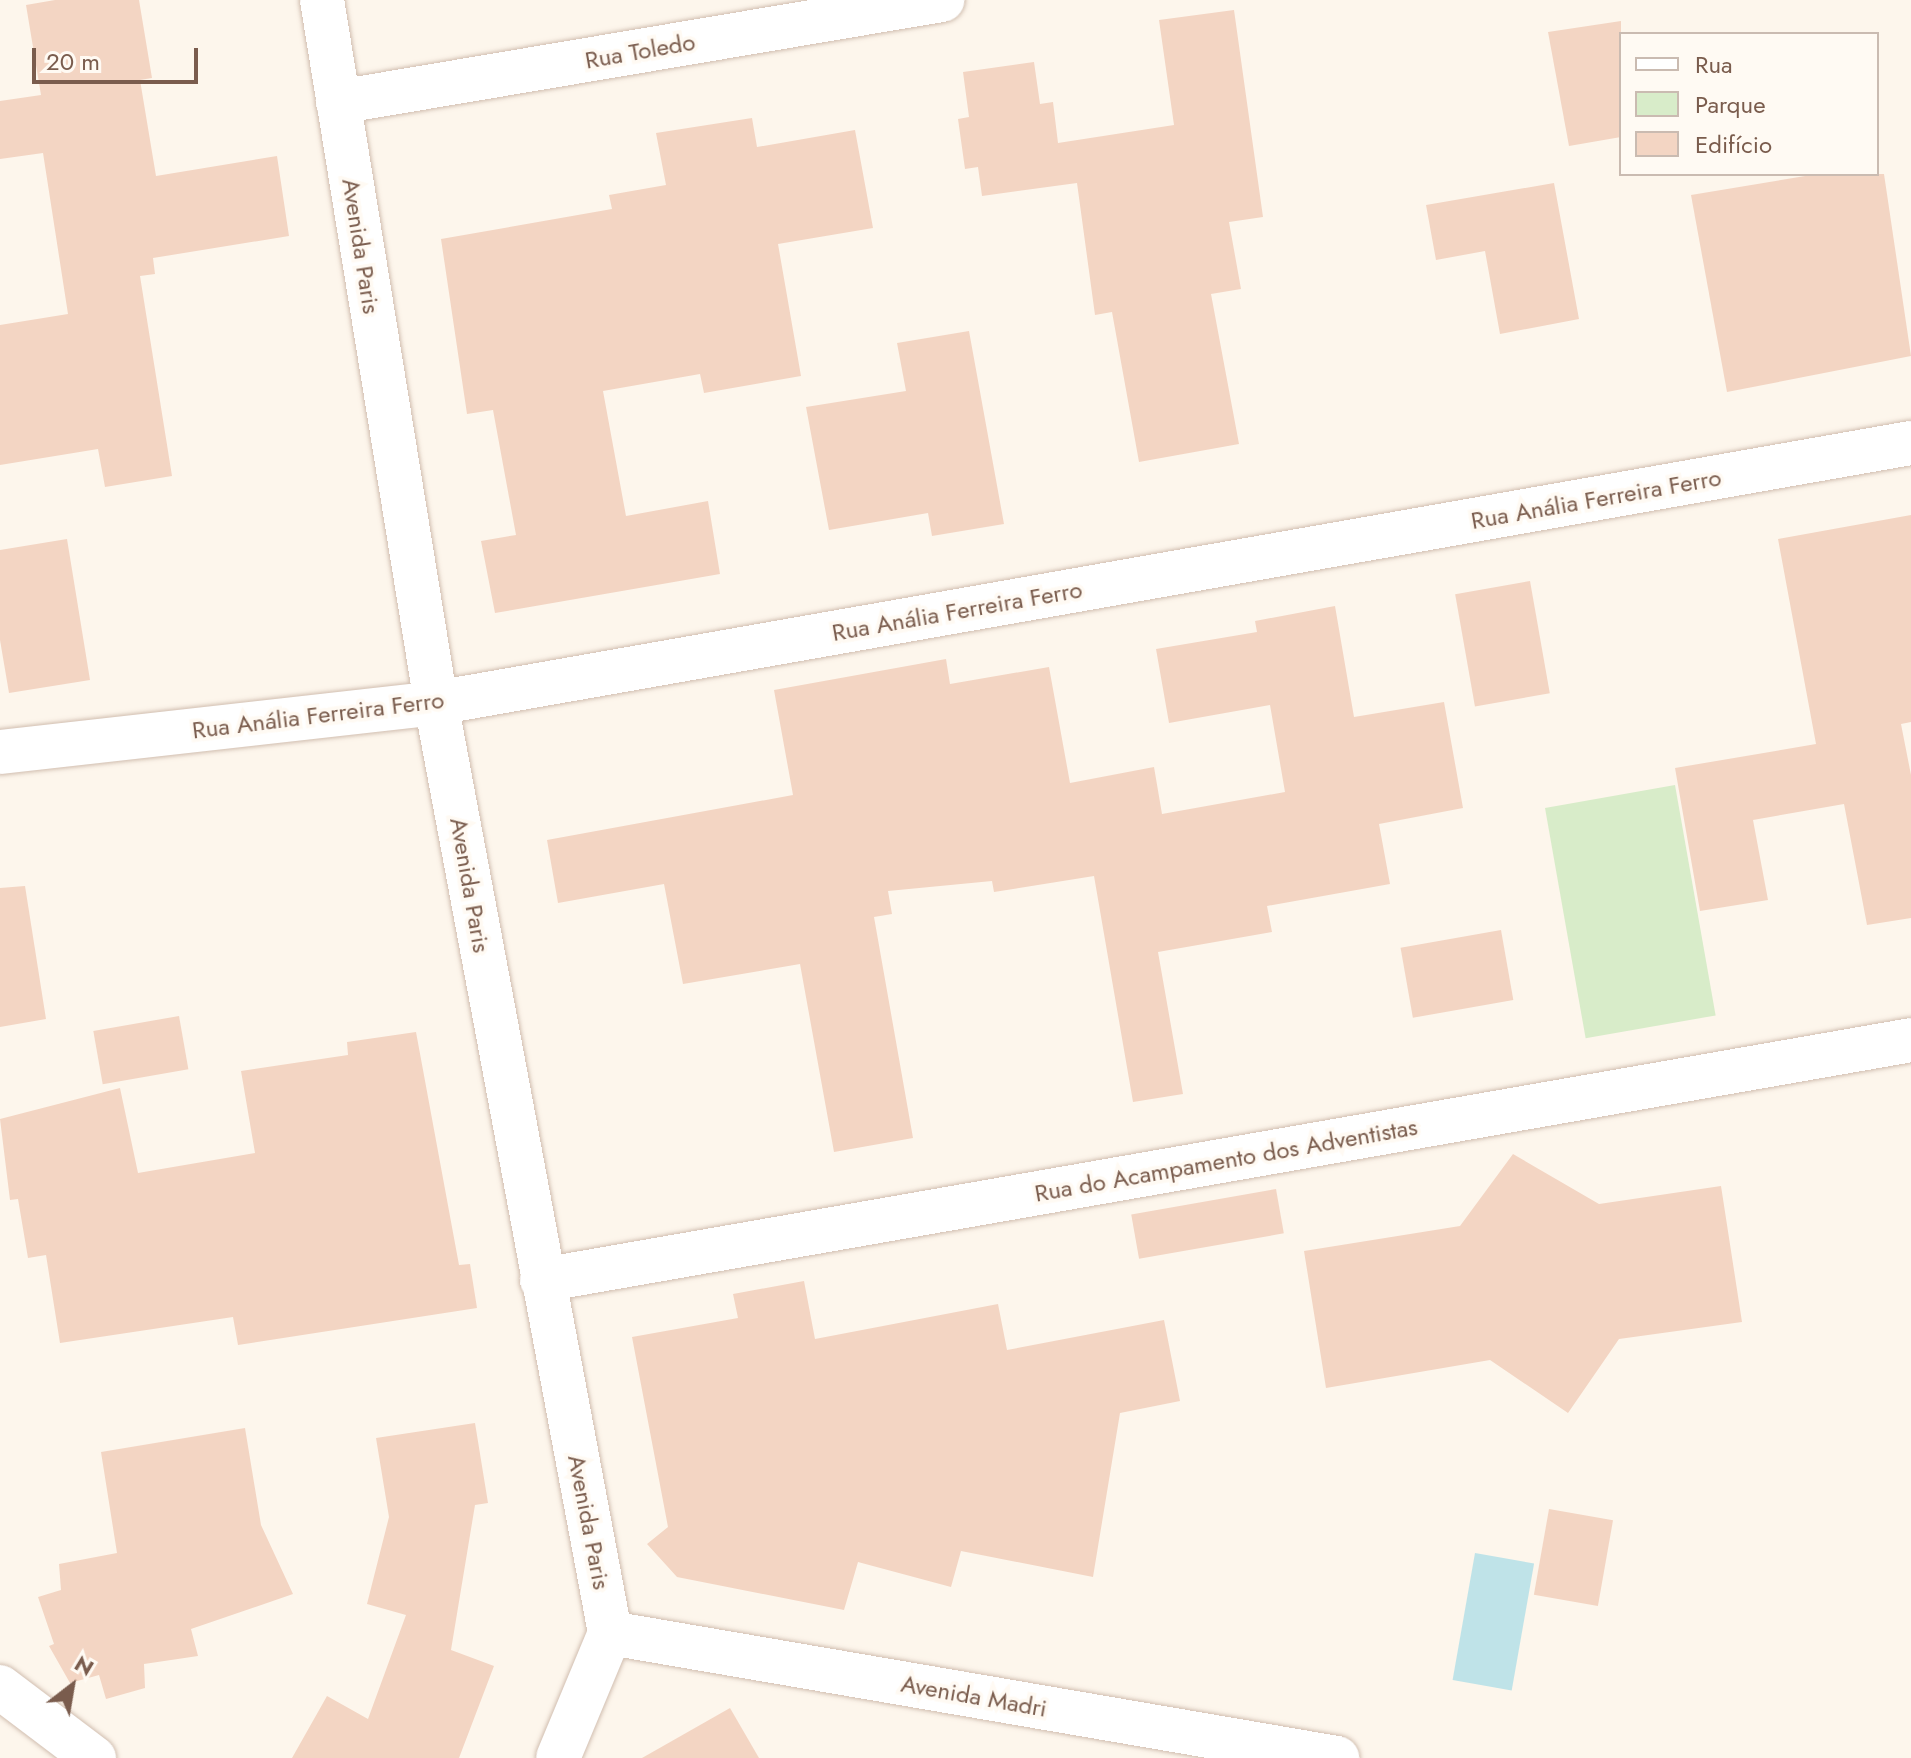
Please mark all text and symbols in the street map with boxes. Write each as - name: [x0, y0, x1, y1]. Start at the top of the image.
- street label: Rua Toledo: [583, 27, 697, 75]
- scale bar: [36, 32, 202, 82]
- legend: [1619, 32, 1879, 176]
- text: 20 m: [46, 44, 100, 79]
- text: Rua: [1695, 47, 1733, 82]
- text: Parque: [1695, 87, 1766, 122]
- text: Edifício: [1695, 127, 1772, 162]
- street label: Avenida Paris: [336, 176, 386, 316]
- street label: Rua Anália Ferreira Ferro: [1469, 463, 1723, 535]
- street label: Rua Anália Ferreira Ferro: [830, 575, 1084, 647]
- street label: Rua Anália Ferreira Ferro: [190, 685, 446, 745]
- street label: Avenida Paris: [444, 815, 496, 955]
- street label: Rua do Acampamento dos Adventistas: [1032, 1112, 1420, 1208]
- street label: Avenida Paris: [562, 1452, 616, 1592]
- north arrow: [32, 1646, 112, 1726]
- text: N: [69, 1647, 100, 1684]
- street label: Avenida Madri: [899, 1669, 1049, 1723]

